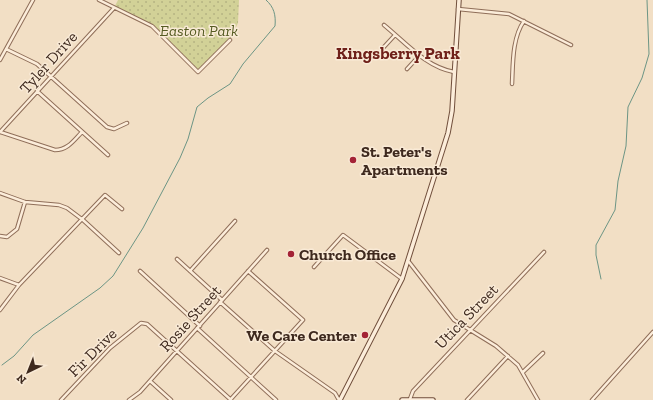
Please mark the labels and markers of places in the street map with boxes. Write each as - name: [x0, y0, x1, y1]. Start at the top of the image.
- place label: St. Peter's Apartments: [361, 142, 447, 179]
- marker: St. Peter's Apartments: [348, 155, 358, 165]
- place label: Church Office: [299, 245, 396, 264]
- marker: Church Office: [286, 249, 296, 259]
- place label: We Care Center: [247, 326, 357, 345]
- marker: We Care Center: [360, 330, 370, 340]

